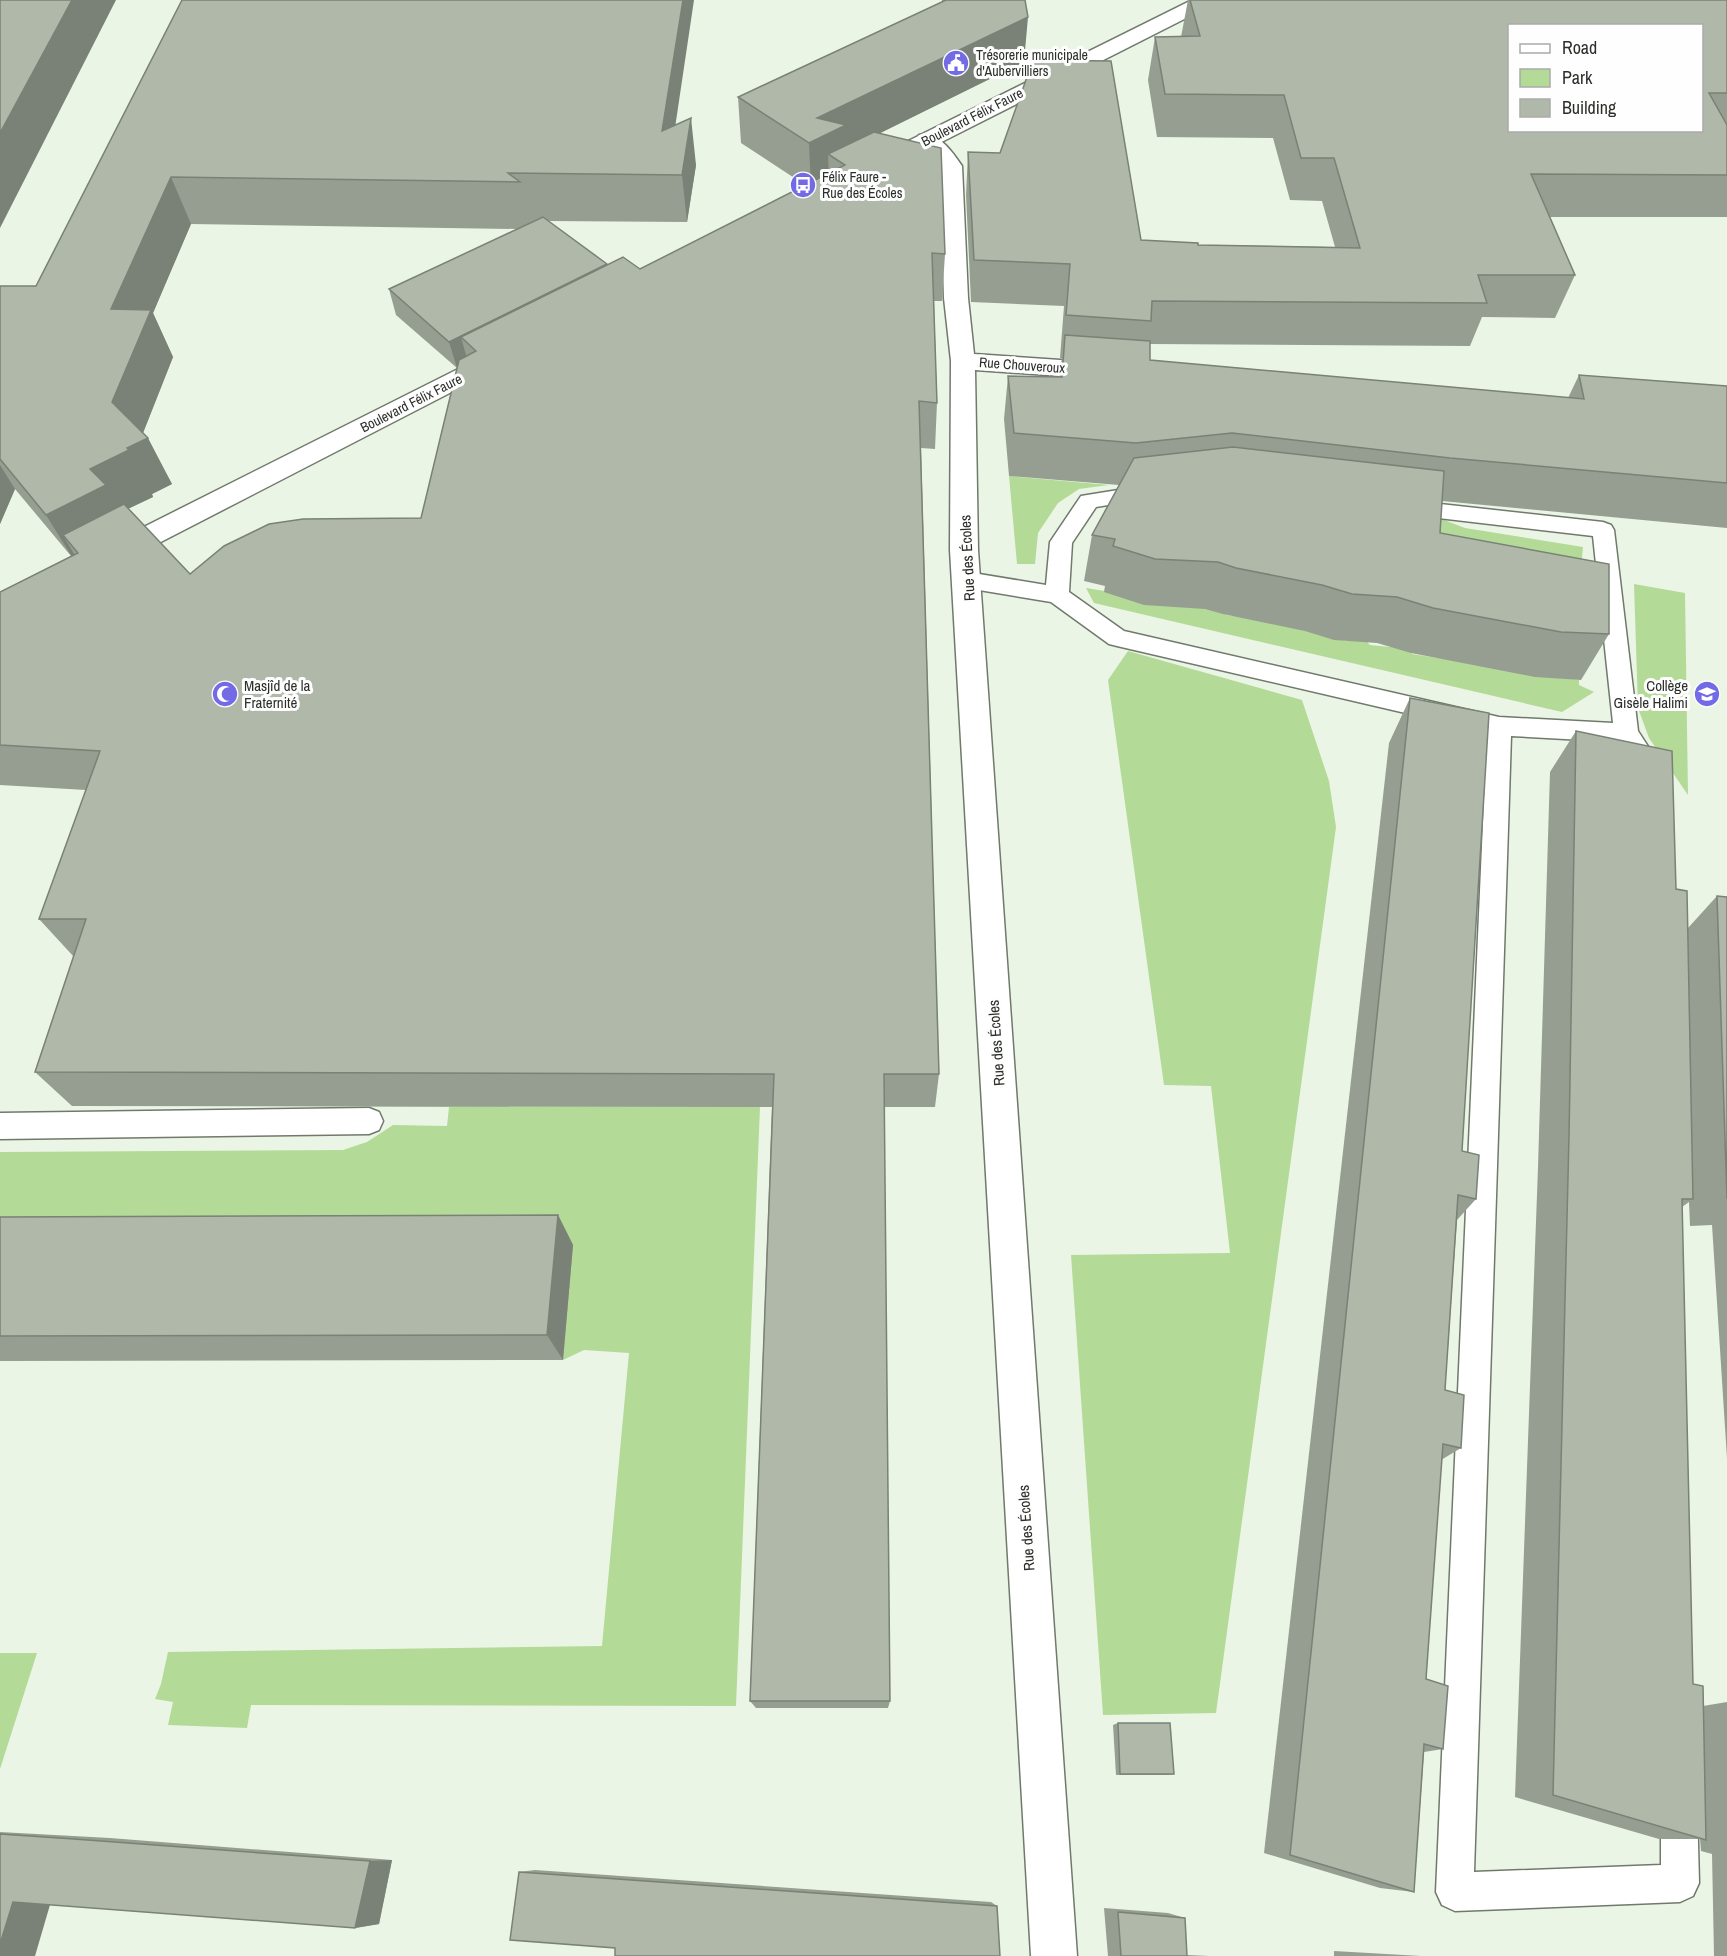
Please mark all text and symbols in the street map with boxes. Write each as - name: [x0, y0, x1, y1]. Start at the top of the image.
- legend: [1508, 24, 1703, 132]
- text: Road: [1562, 35, 1597, 60]
- place label: Trésorerie municipale d'Aubervilliers: [976, 46, 1088, 80]
- public building icon: Trésorerie municipale d'Aubervilliers: [941, 48, 971, 78]
- text: Park: [1562, 65, 1593, 90]
- street label: Boulevard Félix Faure: [918, 84, 1026, 150]
- text: Building: [1562, 95, 1617, 120]
- place label: Félix Faure - Rue des Écoles: [822, 168, 903, 202]
- bus stop icon: Félix Faure - Rue des Écoles: [788, 170, 818, 200]
- street label: Rue Chouveroux: [978, 353, 1066, 377]
- street label: Boulevard Félix Faure: [357, 370, 465, 436]
- street label: Rue des Écoles: [954, 514, 980, 602]
- place label: Masjîd de la Fraternité: [244, 675, 310, 713]
- place label: Collège Gisèle Halimi: [1613, 675, 1688, 713]
- mosque icon: Masjîd de la Fraternité: [210, 679, 240, 709]
- school or university icon: Collège Gisèle Halimi: [1692, 679, 1722, 709]
- street label: Rue des Écoles: [983, 999, 1009, 1087]
- street label: Rue des Écoles: [1013, 1484, 1039, 1572]

